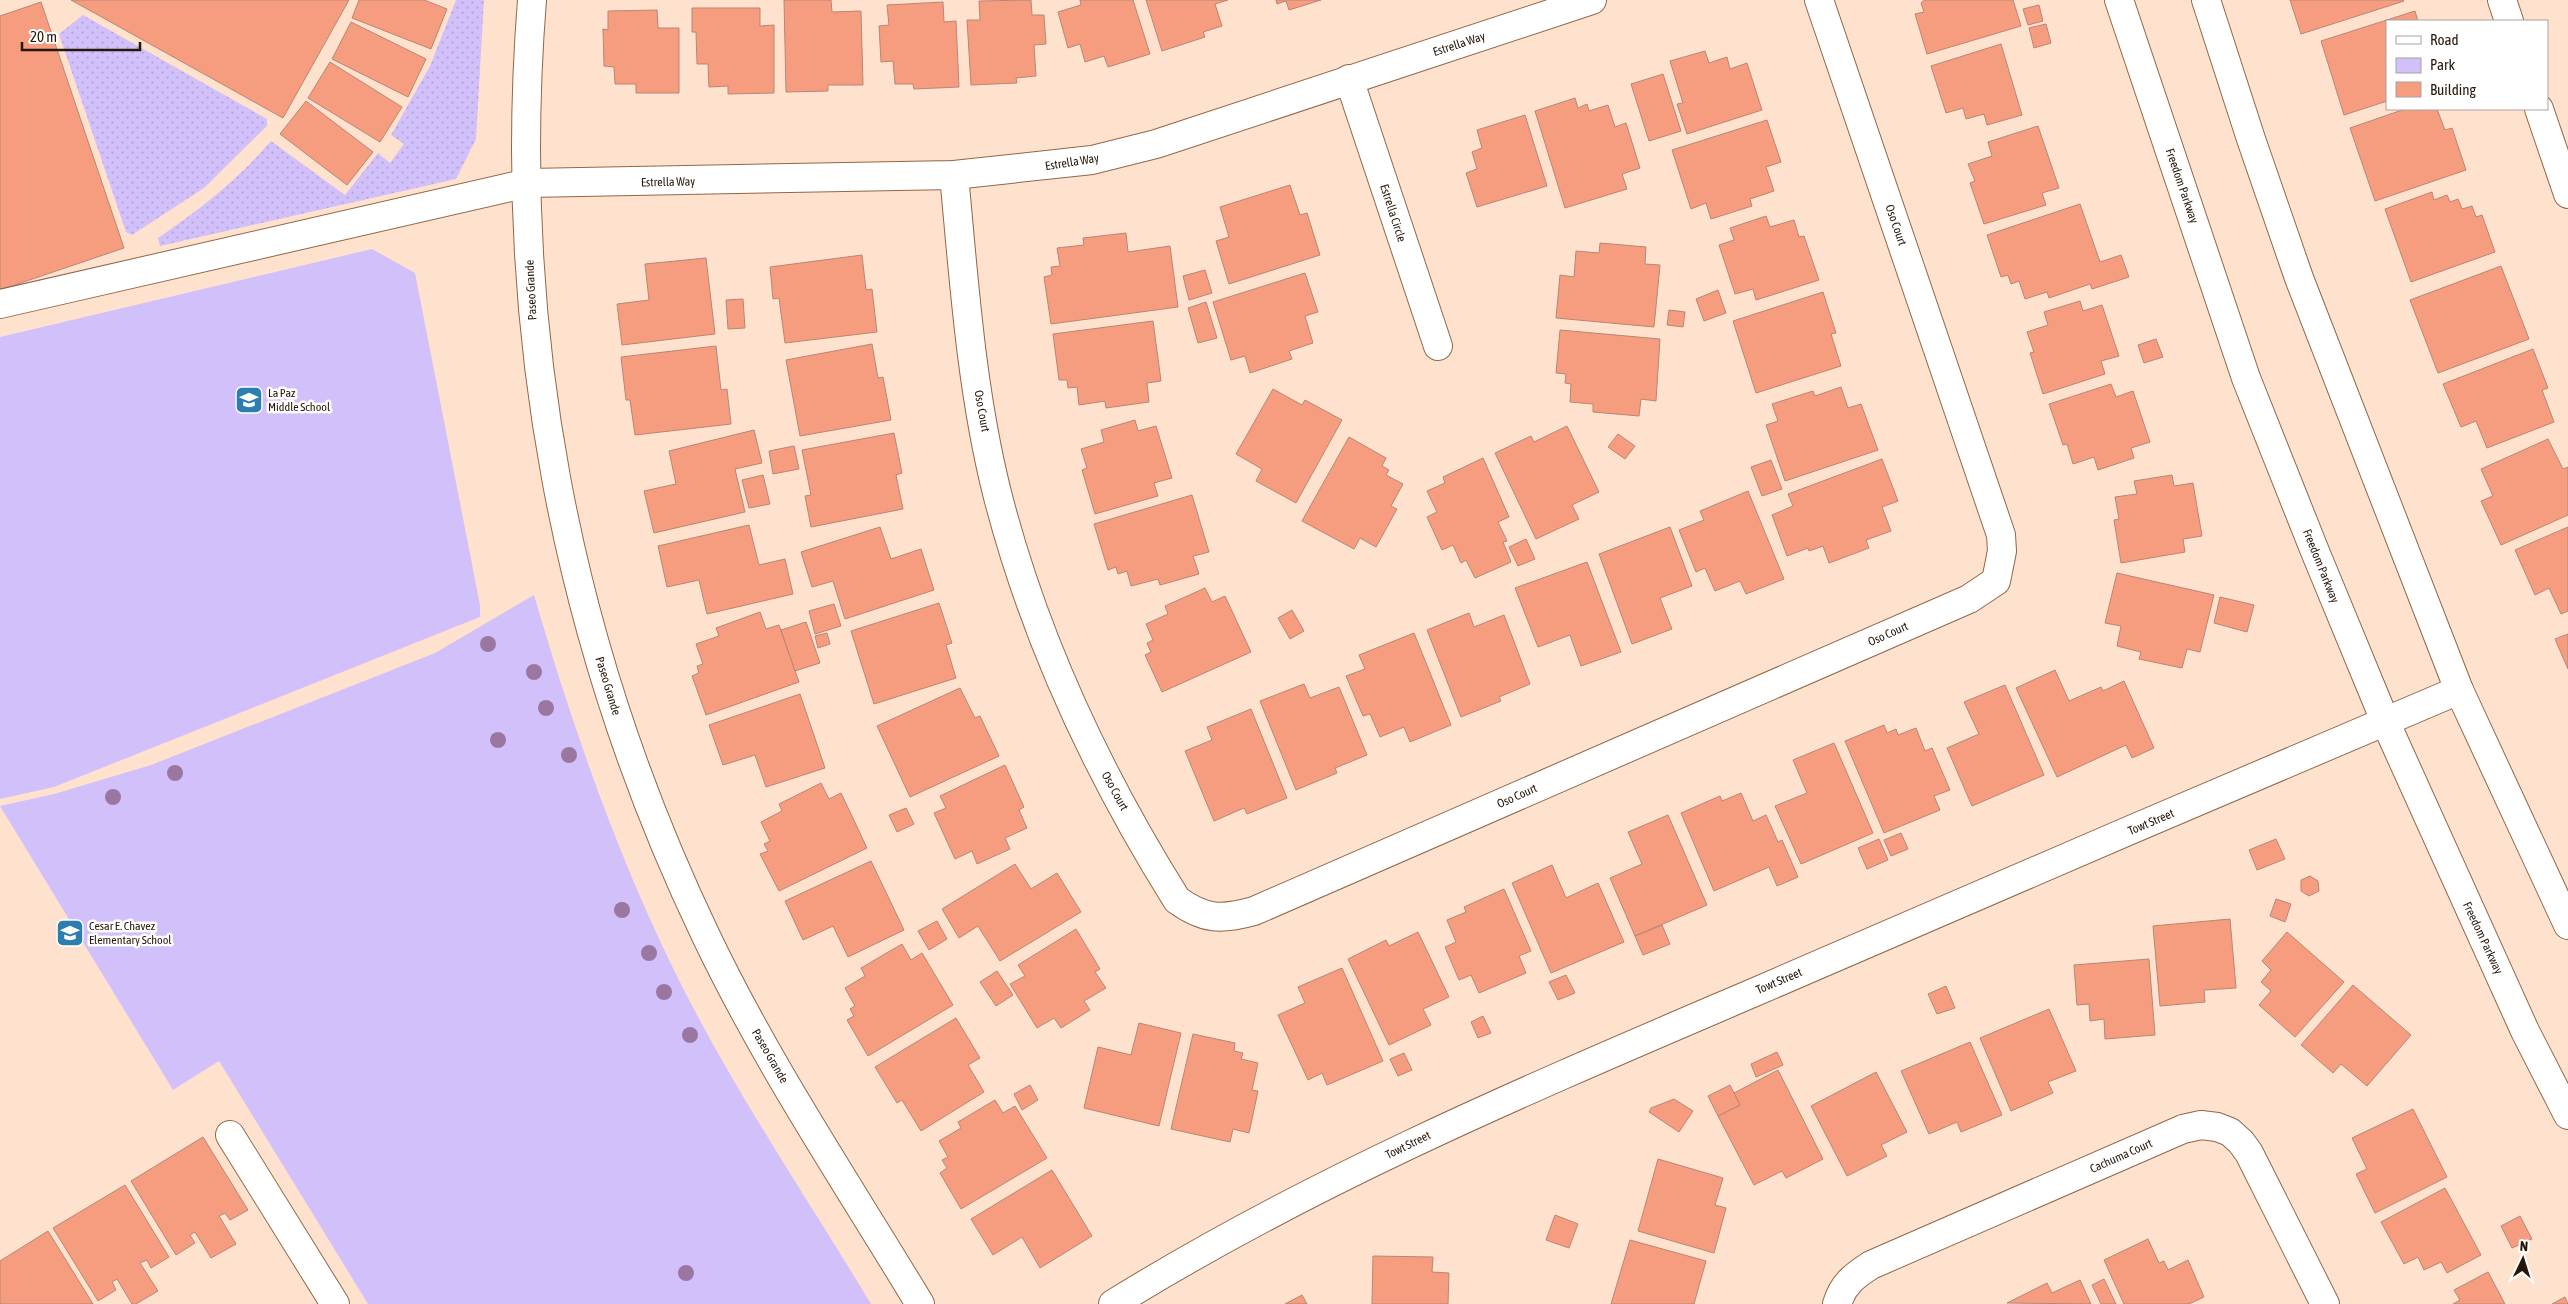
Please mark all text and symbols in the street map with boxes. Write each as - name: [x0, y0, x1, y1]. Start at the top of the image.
- scale bar: [22, 20, 140, 52]
- legend: [2386, 20, 2548, 110]
- text: 20 m: [30, 28, 57, 45]
- street label: Estrella Way: [1431, 29, 1487, 59]
- text: Road: [2430, 31, 2459, 48]
- text: Park: [2430, 56, 2455, 73]
- text: Building: [2430, 81, 2476, 98]
- street label: Freedom Parkway: [2163, 147, 2201, 225]
- street label: Estrella Way: [1044, 151, 1100, 173]
- street label: Estrella Way: [641, 175, 695, 189]
- street label: Estrella Circle: [1377, 182, 1409, 244]
- street label: Oso Court: [1883, 203, 1910, 248]
- street label: Paseo Grande: [522, 260, 540, 320]
- school or university icon: La Paz Middle School: [234, 385, 264, 415]
- place label: La Paz Middle School: [268, 386, 331, 414]
- street label: Oso Court: [971, 389, 993, 434]
- street label: Freedom Parkway: [2300, 527, 2342, 605]
- street label: Oso Court: [1866, 619, 1911, 649]
- street label: Paseo Grande: [592, 655, 624, 717]
- street label: Oso Court: [1099, 769, 1132, 813]
- street label: Oso Court: [1495, 781, 1540, 811]
- street label: Towt Street: [2126, 806, 2177, 838]
- street label: Freedom Parkway: [2460, 900, 2506, 976]
- school or university icon: Cesar E. Chavez Elementary School: [55, 918, 85, 948]
- place label: Cesar E. Chavez Elementary School: [89, 919, 172, 947]
- street label: Towt Street: [1754, 965, 1805, 997]
- street label: Paseo Grande: [749, 1026, 791, 1086]
- street label: Towt Street: [1383, 1128, 1433, 1162]
- street label: Cachuma Court: [2088, 1136, 2155, 1176]
- north arrow: [2498, 1234, 2548, 1284]
- text: N: [2519, 1238, 2529, 1254]

